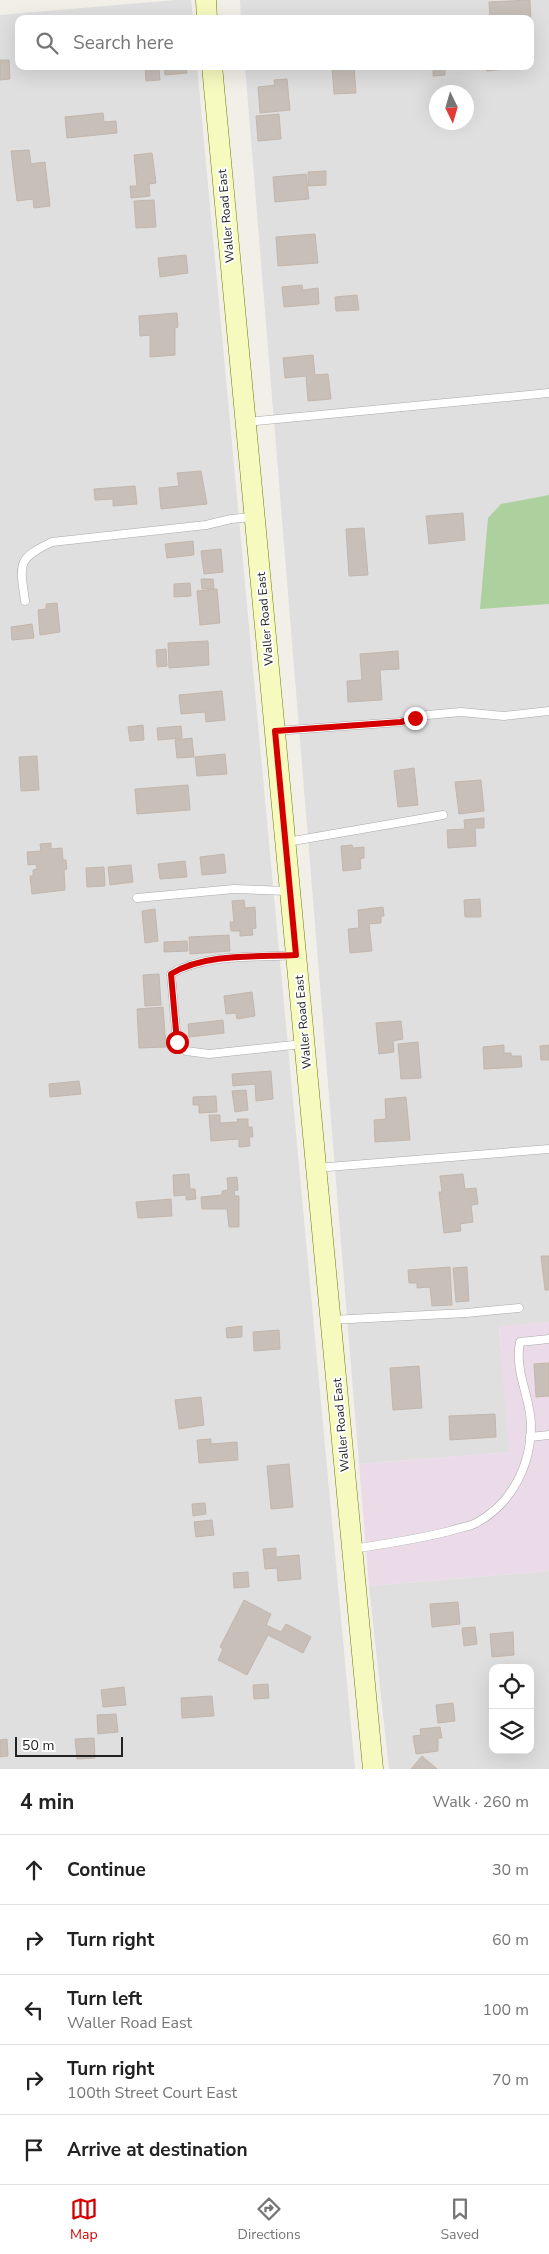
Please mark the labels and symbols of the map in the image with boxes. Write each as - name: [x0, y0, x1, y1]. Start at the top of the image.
- north arrow: [429, 85, 474, 130]
- street label: Waller Road East: [214, 168, 238, 263]
- street label: Waller Road East: [253, 571, 277, 666]
- route end: [404, 707, 427, 730]
- street label: Waller Road East: [291, 974, 315, 1069]
- route start: [166, 1031, 189, 1054]
- street label: Waller Road East: [329, 1377, 353, 1472]
- scale bar: [15, 1734, 122, 1757]

